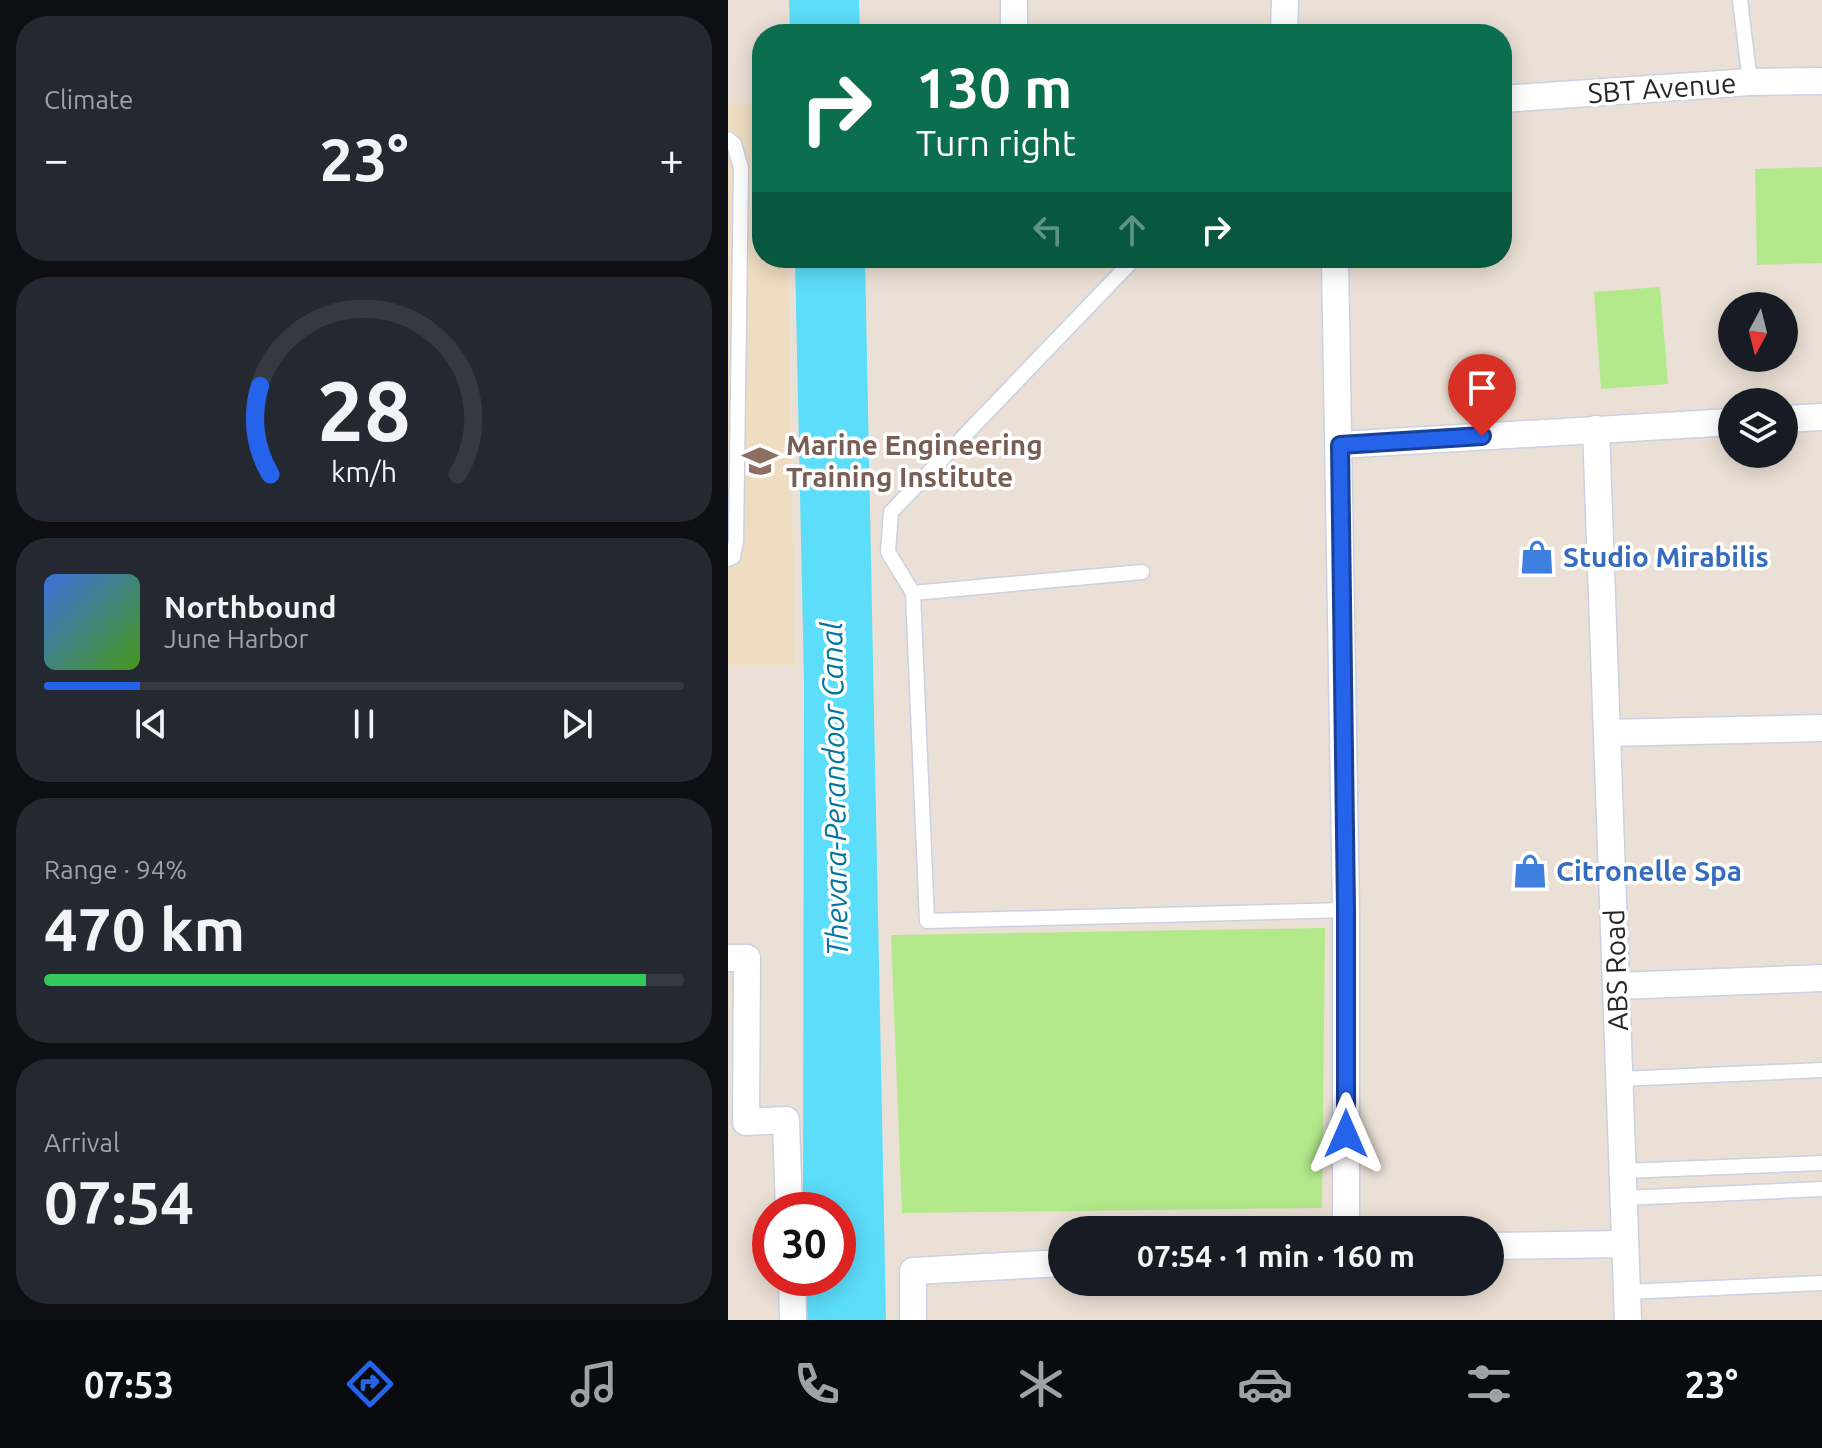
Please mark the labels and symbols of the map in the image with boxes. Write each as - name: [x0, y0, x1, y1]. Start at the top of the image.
- street label: SBT Avenue: [1587, 67, 1737, 108]
- north arrow: [1718, 292, 1798, 372]
- pin: [1448, 354, 1516, 436]
- place label: Marine Engineering Training Institute: [786, 429, 1043, 492]
- school or university icon: Marine Engineering Training Institute: [741, 442, 779, 480]
- shop icon: Studio Mirabilis: [1518, 538, 1556, 576]
- place label: Studio Mirabilis: [1563, 541, 1769, 572]
- water label: Thevara-Perandoor Canal: [814, 621, 854, 957]
- shop icon: Citronelle Spa: [1511, 852, 1549, 890]
- place label: Citronelle Spa: [1556, 855, 1742, 886]
- street label: ABS Road: [1598, 909, 1633, 1031]
- position arrow: [1304, 1092, 1388, 1176]
- speed limit sign: 30: [752, 1192, 856, 1296]

